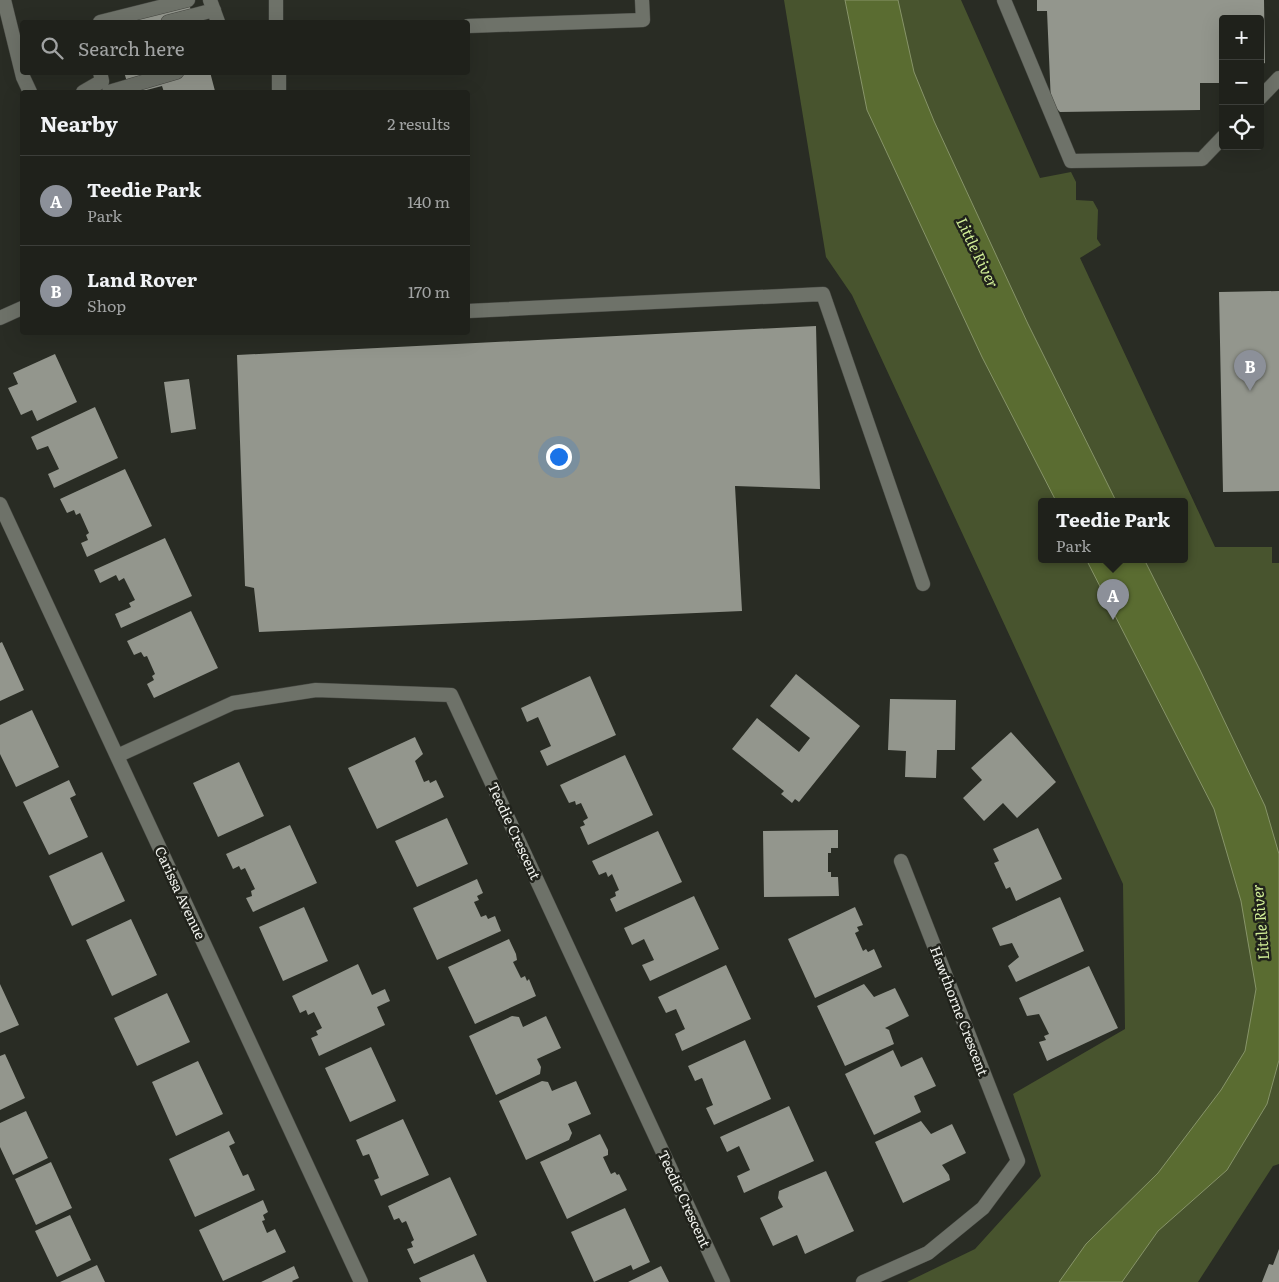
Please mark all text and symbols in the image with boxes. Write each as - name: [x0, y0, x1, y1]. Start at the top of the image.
- map controls: [1219, 15, 1264, 150]
- button: +: [1219, 15, 1264, 60]
- search box: [20, 20, 470, 75]
- icon: search: [38, 34, 66, 62]
- text: Search here: [78, 34, 185, 62]
- button: −: [1219, 60, 1264, 105]
- button: locate: [1219, 105, 1264, 150]
- text: Nearby: [40, 107, 118, 138]
- text: 2 results: [387, 111, 450, 135]
- text: Teedie Park: [87, 175, 201, 203]
- text: A: [50, 189, 62, 213]
- text: 140 m: [407, 189, 450, 213]
- text: Park: [87, 203, 122, 227]
- water label: Little River: [951, 213, 1005, 292]
- text: Land Rover: [87, 265, 197, 293]
- text: B: [50, 279, 62, 303]
- text: 170 m: [408, 279, 450, 303]
- text: Shop: [87, 293, 126, 317]
- pin: B: [1234, 350, 1266, 391]
- your location: [546, 444, 572, 470]
- popup: [1038, 498, 1188, 563]
- text: Teedie Park: [1056, 505, 1170, 533]
- text: Park: [1056, 533, 1091, 557]
- pin: A: [1097, 579, 1129, 620]
- street label: Teedie Crescent: [484, 779, 546, 883]
- street label: Carissa Avenue: [151, 843, 211, 942]
- water label: Little River: [1245, 883, 1274, 961]
- street label: Hawthorne Crescent: [926, 943, 994, 1079]
- street label: Teedie Crescent: [654, 1147, 716, 1251]

